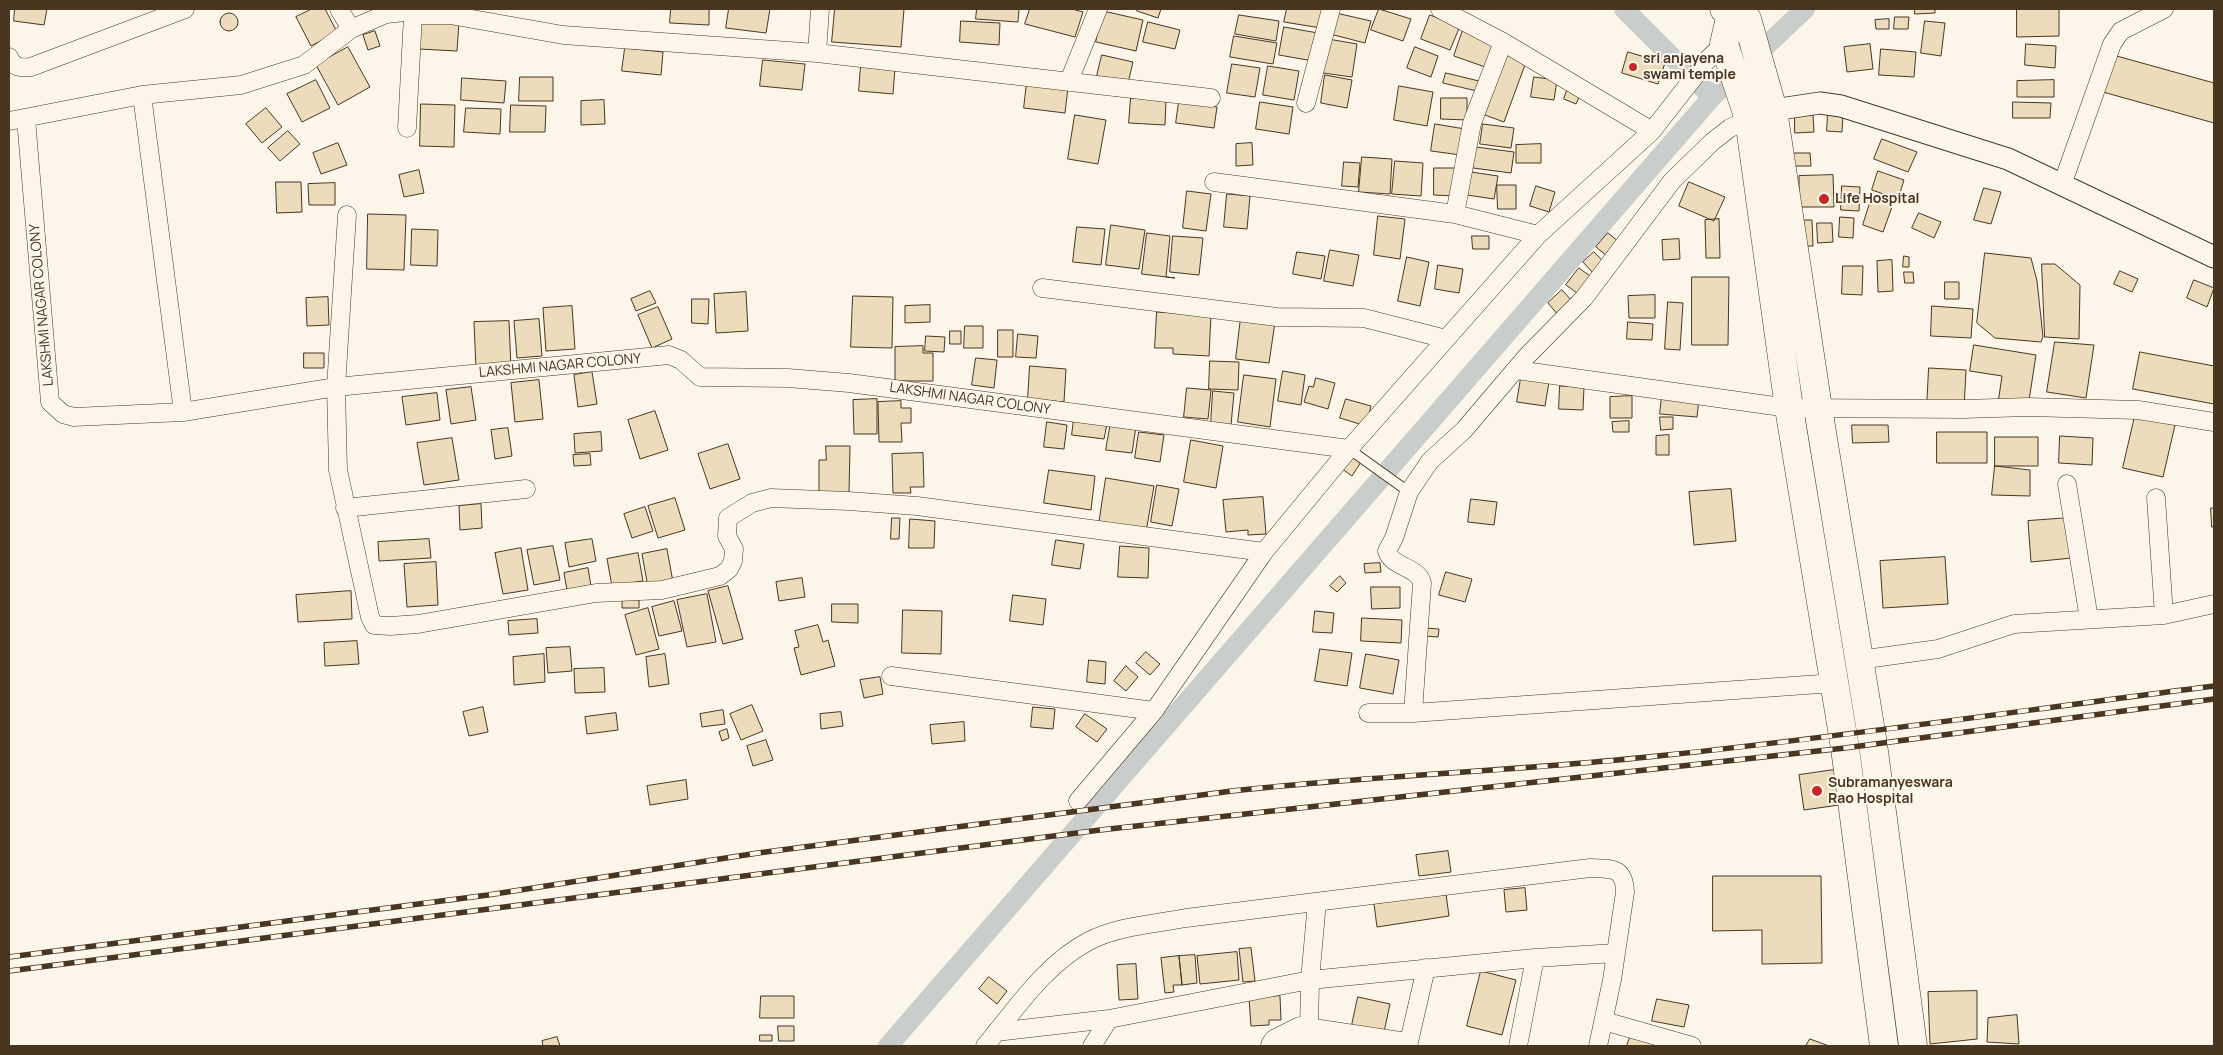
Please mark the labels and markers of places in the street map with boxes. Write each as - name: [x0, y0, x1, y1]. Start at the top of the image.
- place label: sri anjayena swami temple: [1643, 51, 1736, 84]
- marker: sri anjayena swami temple: [1627, 61, 1639, 73]
- place label: Life Hospital: [1835, 191, 1919, 207]
- marker: Life Hospital: [1817, 192, 1831, 206]
- place label: Subramanyeswara Rao Hospital: [1828, 775, 1953, 808]
- marker: Subramanyeswara Rao Hospital: [1810, 784, 1824, 798]

